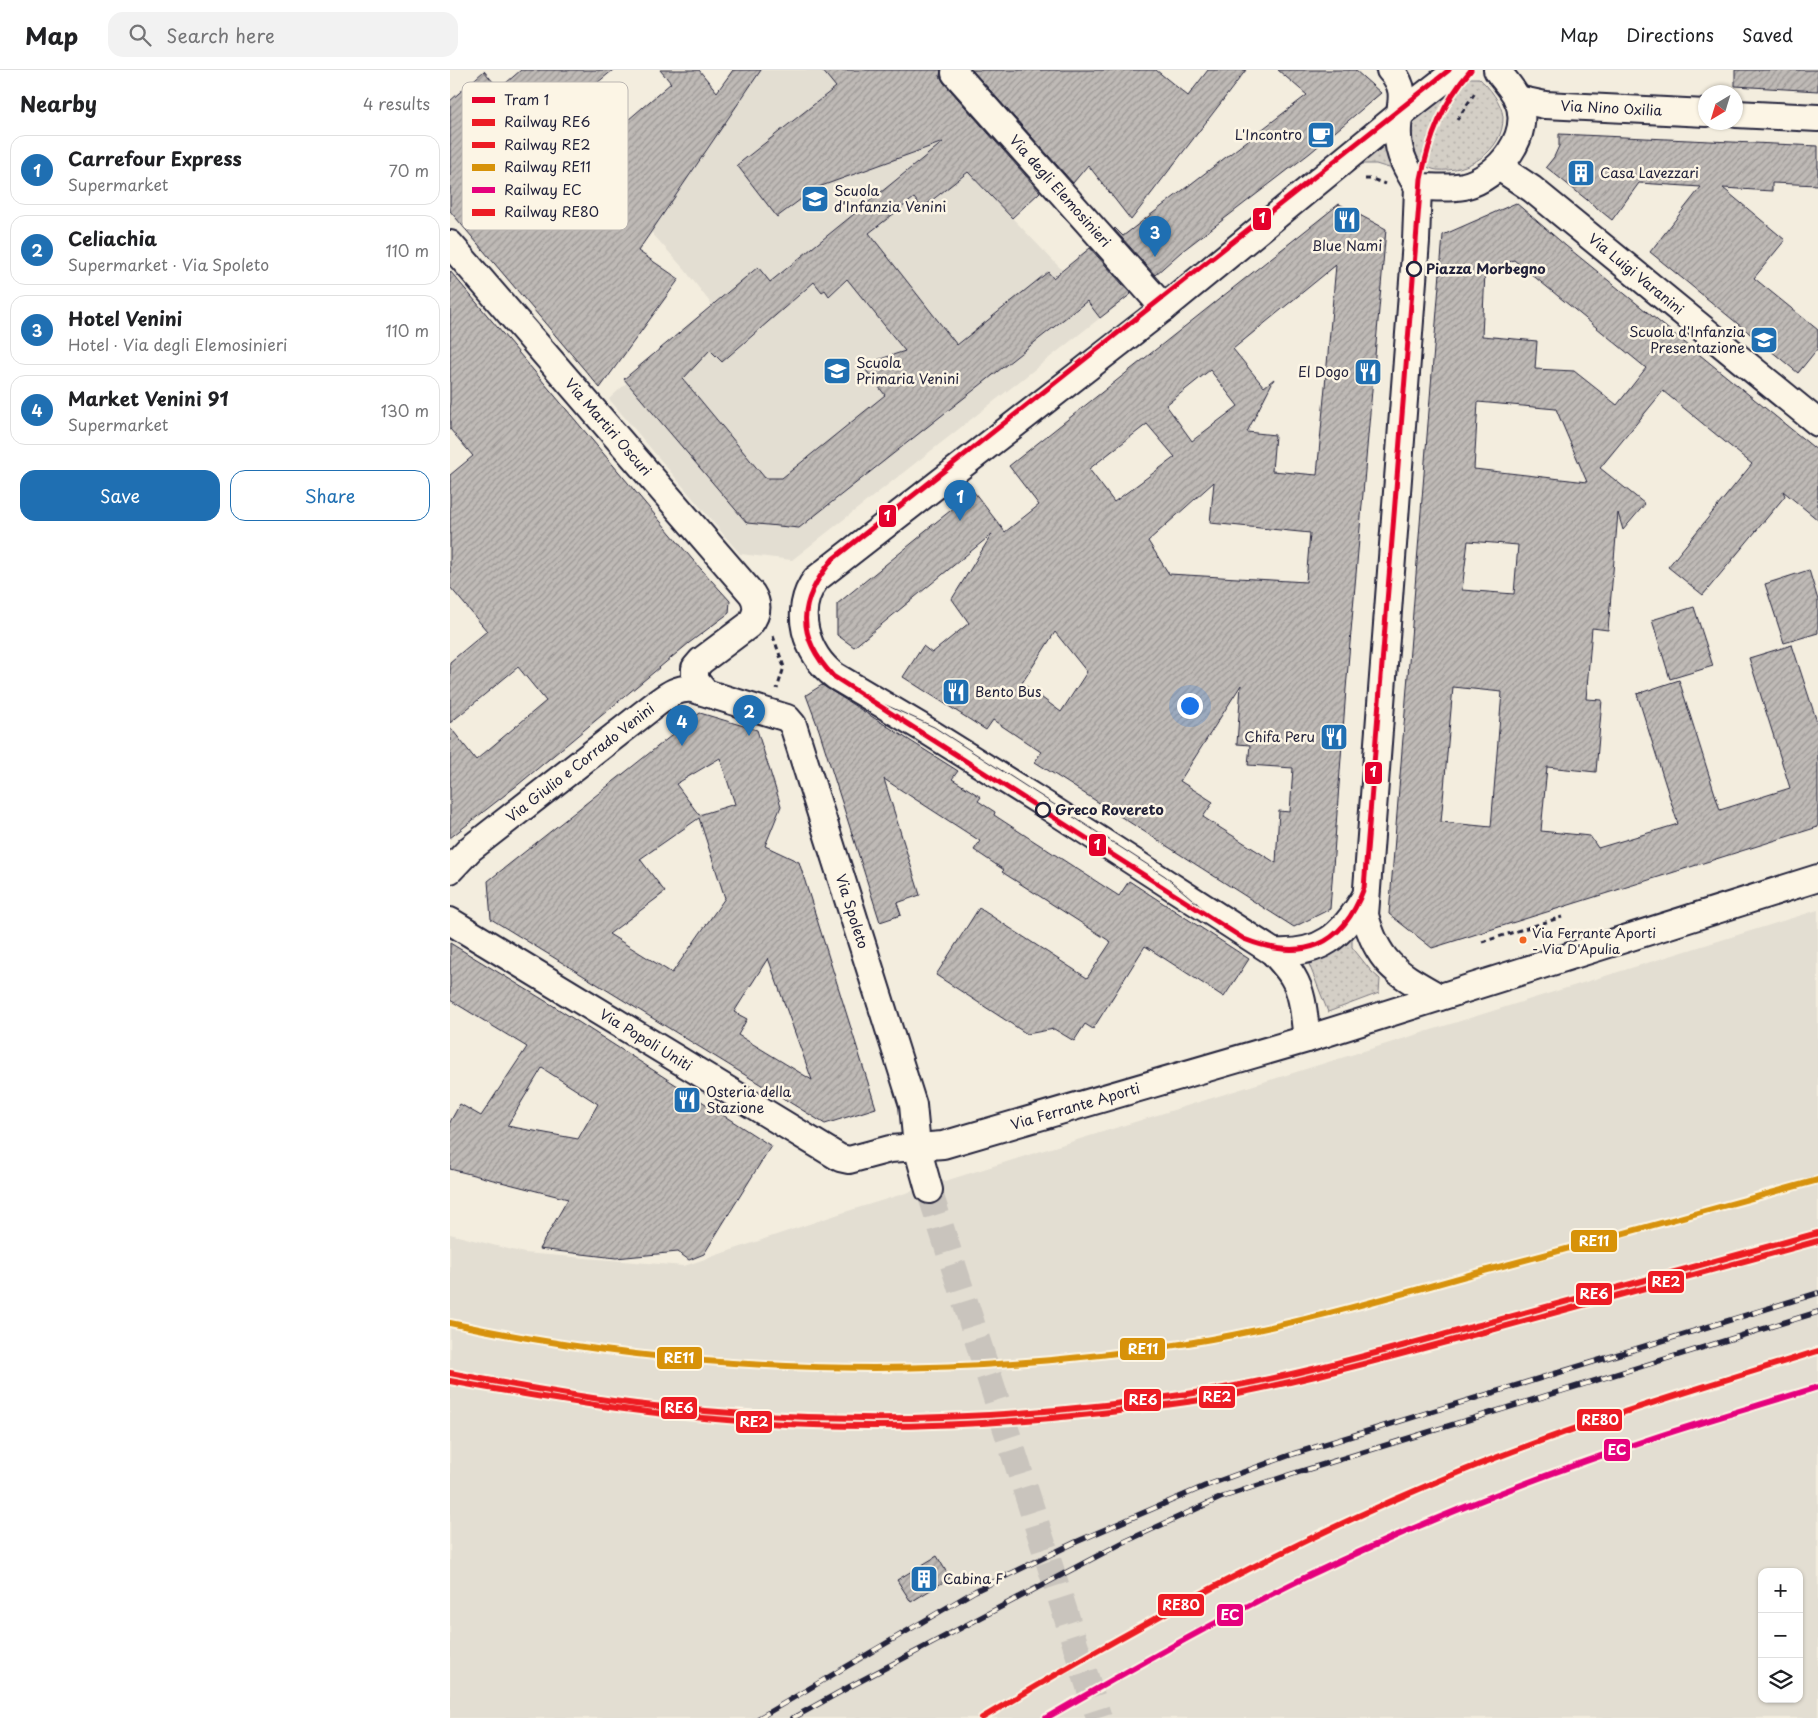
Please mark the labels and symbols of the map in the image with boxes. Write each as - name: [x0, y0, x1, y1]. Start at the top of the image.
- legend: [462, 82, 628, 230]
- north arrow: [1698, 85, 1743, 130]
- text: Tram 1: [504, 89, 549, 110]
- street label: Via Nino Oxilia: [1560, 95, 1663, 121]
- text: Railway RE6: [504, 111, 591, 132]
- cafe icon: L'Incontro: [1306, 120, 1336, 150]
- place label: L'Incontro: [1235, 124, 1302, 145]
- street label: Via degli Elemosinieri: [1005, 130, 1116, 252]
- text: Railway RE2: [504, 134, 591, 155]
- text: Railway RE11: [504, 156, 591, 177]
- building icon: Casa Lavezzari: [1566, 158, 1596, 188]
- place label: Casa Lavezzari: [1600, 162, 1699, 183]
- text: Railway EC: [504, 179, 582, 200]
- place label: Scuola d'Infanzia Venini: [834, 180, 946, 217]
- school or university icon: Scuola d'Infanzia Venini: [800, 184, 830, 214]
- text: Railway RE80: [504, 201, 599, 222]
- restaurant icon: Blue Nami: [1332, 205, 1362, 235]
- line badge: 1: [1252, 207, 1272, 231]
- text: 1: [1259, 207, 1266, 228]
- pin: 3: [1139, 216, 1171, 257]
- street label: Via Luigi Varanini: [1584, 228, 1689, 319]
- place label: Blue Nami: [1312, 235, 1382, 256]
- place label: Piazza Morbegno: [1426, 258, 1546, 279]
- marker: Piazza Morbegno: [1406, 261, 1422, 277]
- place label: Scuola d'Infanzia Presentazione: [1629, 321, 1745, 358]
- school or university icon: Scuola d'Infanzia Presentazione: [1749, 325, 1779, 355]
- place label: Scuola Primaria Venini: [856, 352, 959, 389]
- school or university icon: Scuola Primaria Venini: [822, 356, 852, 386]
- restaurant icon: El Dogo: [1353, 357, 1383, 387]
- place label: El Dogo: [1298, 361, 1349, 382]
- street label: Via Martiri Oscuri: [560, 373, 657, 480]
- pin: 1: [944, 480, 976, 521]
- line badge: 1: [878, 504, 897, 528]
- text: 1: [884, 505, 891, 526]
- restaurant icon: Bento Bus: [941, 677, 971, 707]
- place label: Bento Bus: [975, 681, 1041, 702]
- your location: [1177, 693, 1203, 719]
- pin: 2: [733, 695, 765, 736]
- street label: Via Giulio e Corrado Venini: [501, 698, 659, 827]
- pin: 4: [666, 705, 698, 746]
- restaurant icon: Chifa Peru: [1319, 722, 1349, 752]
- place label: Chifa Peru: [1244, 726, 1315, 747]
- line badge: 1: [1364, 761, 1383, 785]
- text: 1: [1370, 761, 1377, 782]
- place label: Greco Rovereto: [1055, 799, 1164, 820]
- marker: Greco Rovereto: [1035, 802, 1051, 818]
- line badge: 1: [1088, 833, 1107, 857]
- text: 1: [1094, 834, 1101, 855]
- street label: Via Spoleto: [831, 871, 874, 951]
- place label: Via Ferrante Aporti - Via D'Apulia: [1532, 923, 1656, 958]
- marker: Via Ferrante Aporti - Via D'Apulia: [1518, 935, 1528, 945]
- street label: Via Popoli Uniti: [596, 1003, 696, 1076]
- street label: Via Ferrante Aporti: [1008, 1077, 1142, 1135]
- place label: Osteria della Stazione: [706, 1081, 792, 1118]
- restaurant icon: Osteria della Stazione: [672, 1085, 702, 1115]
- line badge: RE11: [1570, 1229, 1618, 1253]
- text: RE11: [1579, 1230, 1609, 1251]
- line badge: RE2: [1647, 1270, 1685, 1294]
- text: RE2: [1652, 1271, 1681, 1292]
- line badge: RE6: [1575, 1282, 1613, 1306]
- text: RE6: [1580, 1283, 1609, 1304]
- line badge: RE11: [1119, 1337, 1166, 1361]
- text: RE11: [1128, 1338, 1158, 1359]
- line badge: RE11: [656, 1346, 703, 1370]
- text: RE11: [664, 1347, 694, 1368]
- line badge: RE2: [1198, 1385, 1236, 1409]
- text: RE2: [1203, 1386, 1232, 1407]
- line badge: RE6: [1123, 1388, 1162, 1412]
- text: RE6: [1129, 1389, 1158, 1410]
- line badge: RE6: [660, 1396, 698, 1420]
- text: RE6: [665, 1397, 694, 1418]
- line badge: RE80: [1576, 1408, 1623, 1432]
- text: RE80: [1581, 1409, 1619, 1430]
- line badge: RE2: [735, 1410, 773, 1434]
- text: RE2: [740, 1411, 769, 1432]
- line badge: EC: [1603, 1438, 1631, 1462]
- text: EC: [1607, 1439, 1627, 1460]
- building icon: Cabina F: [909, 1564, 939, 1594]
- place label: Cabina F: [943, 1568, 1003, 1589]
- line badge: RE80: [1157, 1593, 1205, 1617]
- text: RE80: [1162, 1594, 1200, 1615]
- line badge: EC: [1216, 1603, 1244, 1627]
- text: EC: [1220, 1604, 1240, 1625]

